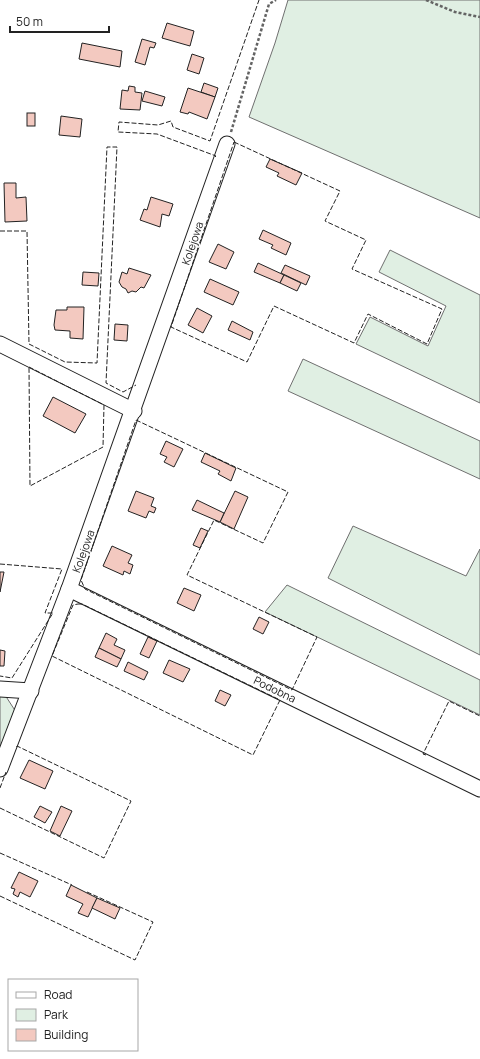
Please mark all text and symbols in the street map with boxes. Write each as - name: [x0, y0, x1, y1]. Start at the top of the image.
- scale bar: [10, 8, 109, 34]
- text: 50 m: [16, 13, 43, 30]
- street label: Kolejowa: [178, 219, 206, 267]
- street label: Kolejowa: [68, 527, 98, 575]
- street label: Podobna: [251, 672, 299, 706]
- legend: [8, 979, 138, 1051]
- text: Road: [44, 986, 72, 1003]
- text: Park: [44, 1006, 69, 1023]
- text: Building: [44, 1026, 88, 1043]

